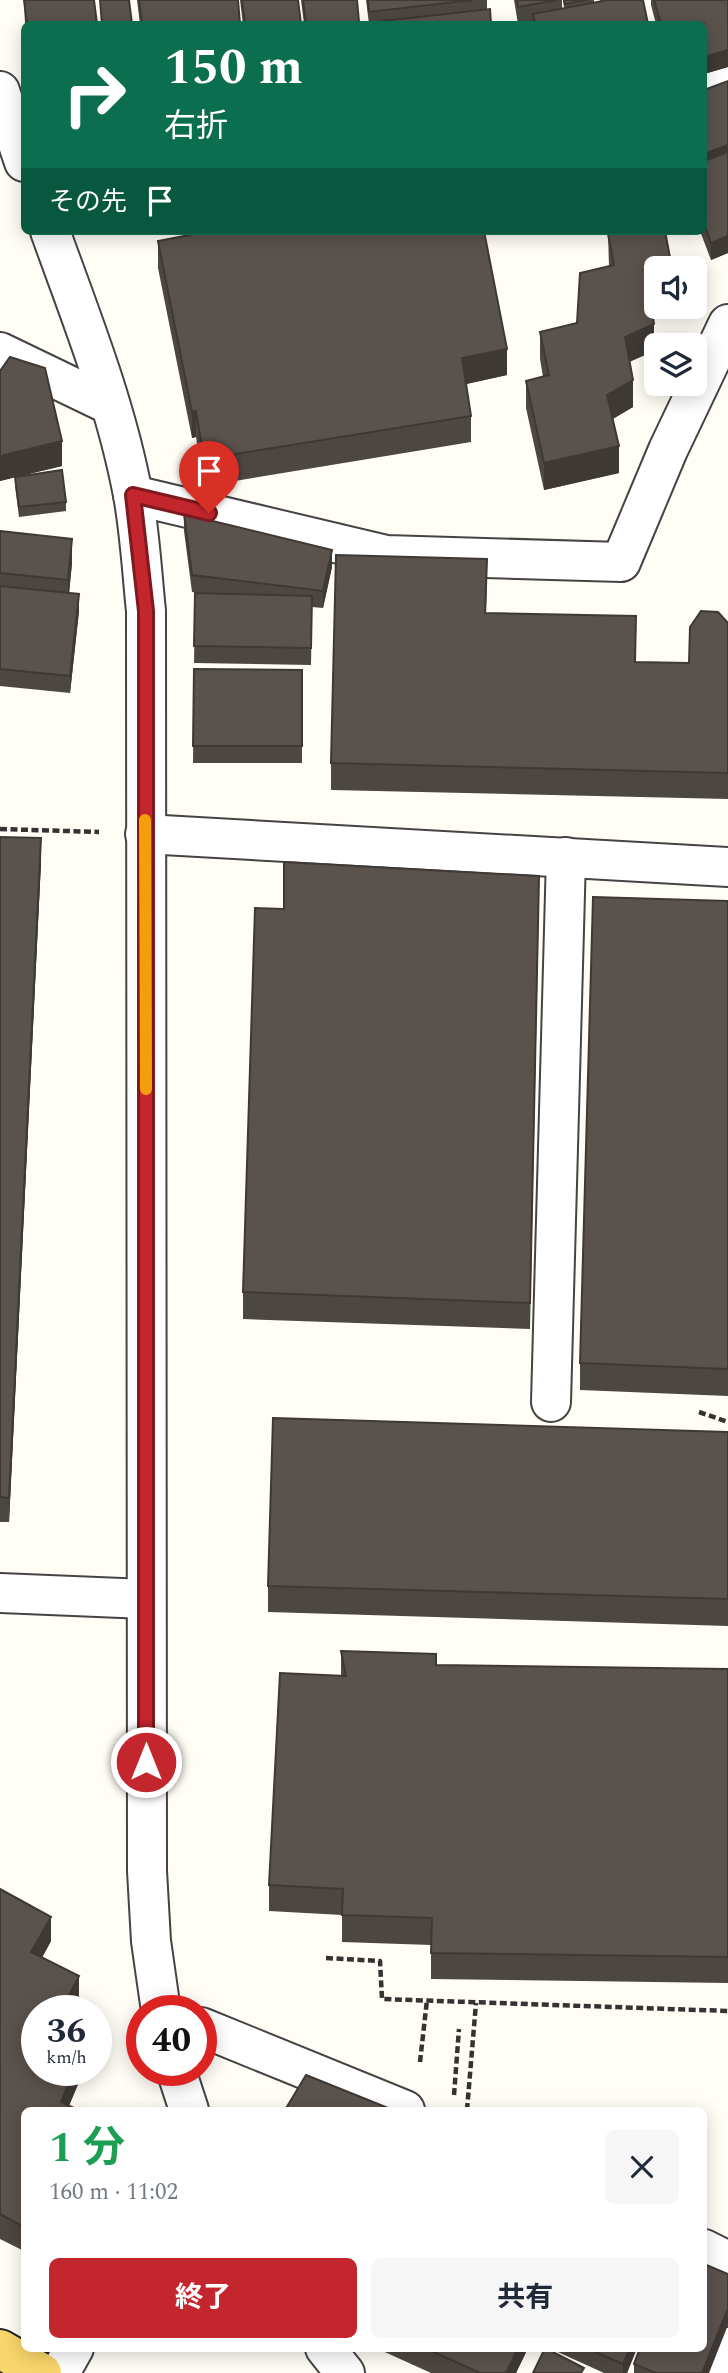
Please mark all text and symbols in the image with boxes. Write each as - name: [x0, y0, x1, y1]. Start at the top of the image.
- text: 150 m: [164, 31, 303, 106]
- icon: right: [49, 49, 140, 140]
- text: 右折: [164, 102, 228, 151]
- text: その先: [49, 182, 127, 222]
- icon: arrive: [141, 182, 179, 220]
- map controls: [644, 256, 707, 396]
- button: sound: [644, 256, 707, 319]
- button: layers: [644, 333, 707, 396]
- pin: [179, 441, 239, 513]
- icon: arrive: [190, 452, 228, 490]
- position arrow: [109, 1725, 183, 1799]
- speed limit sign: 40: [126, 1995, 217, 2086]
- text: 36: [47, 2005, 86, 2058]
- text: km/h: [46, 2044, 87, 2071]
- text: 1 分: [49, 2117, 125, 2180]
- button: close: [605, 2130, 679, 2204]
- text: 160 m · 11:02: [49, 2175, 178, 2210]
- button: 終了: [49, 2258, 357, 2338]
- button: 共有: [371, 2258, 679, 2338]

